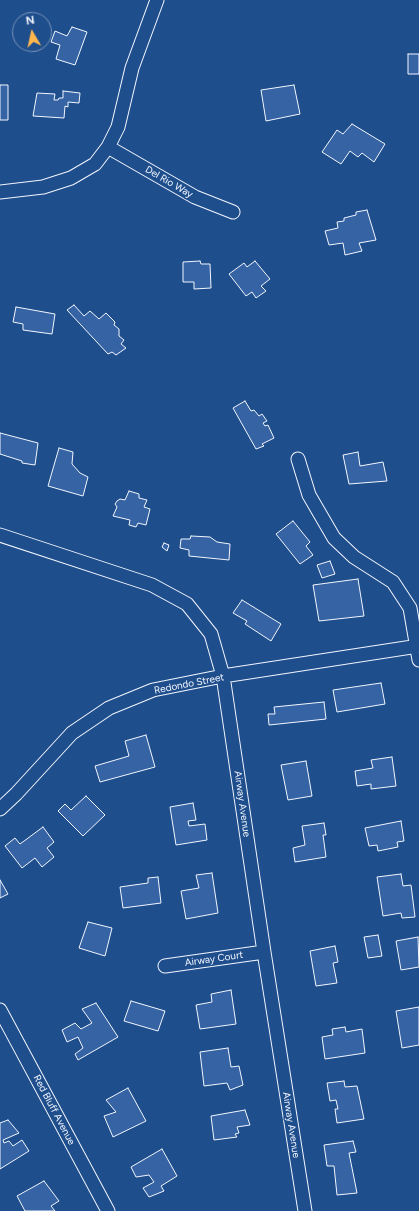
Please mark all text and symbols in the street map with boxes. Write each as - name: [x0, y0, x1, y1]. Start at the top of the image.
- north arrow: [12, 12, 52, 52]
- text: N: [25, 14, 35, 28]
- street label: Del Rio Way: [143, 163, 195, 201]
- street label: Redondo Street: [153, 671, 225, 697]
- street label: Airway Avenue: [231, 770, 253, 838]
- street label: Airway Court: [184, 949, 244, 969]
- street label: Red Bluff Avenue: [30, 1073, 78, 1147]
- street label: Airway Avenue: [280, 1091, 302, 1159]

